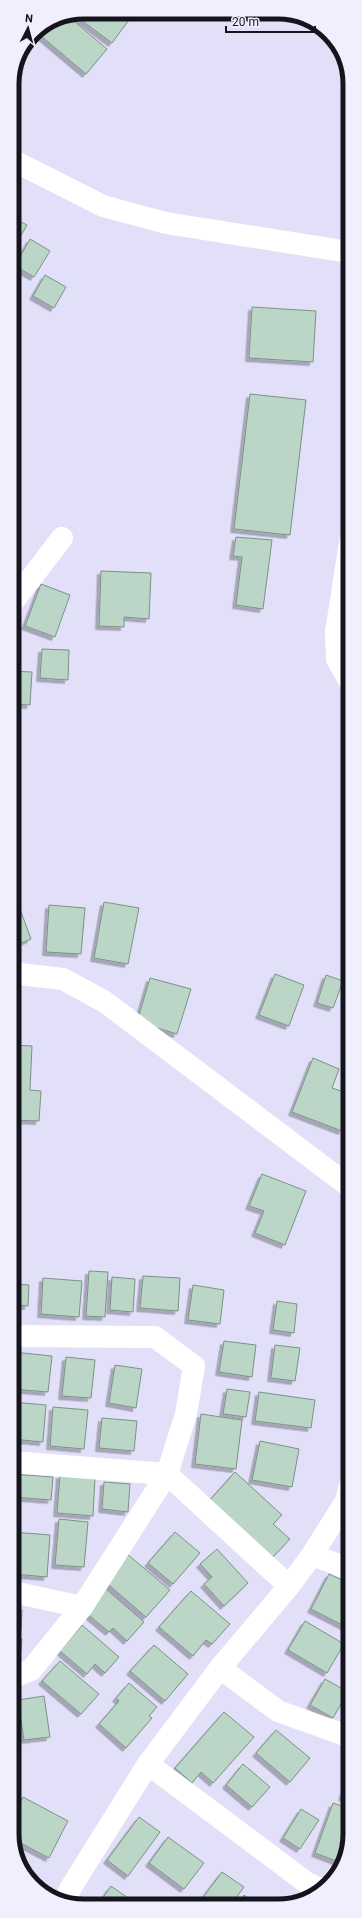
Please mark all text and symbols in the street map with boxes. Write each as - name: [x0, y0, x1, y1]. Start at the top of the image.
- north arrow: [8, 8, 48, 48]
- scale bar: [226, 8, 315, 34]
- text: N: [24, 12, 34, 25]
- text: 20 m: [232, 15, 259, 29]

